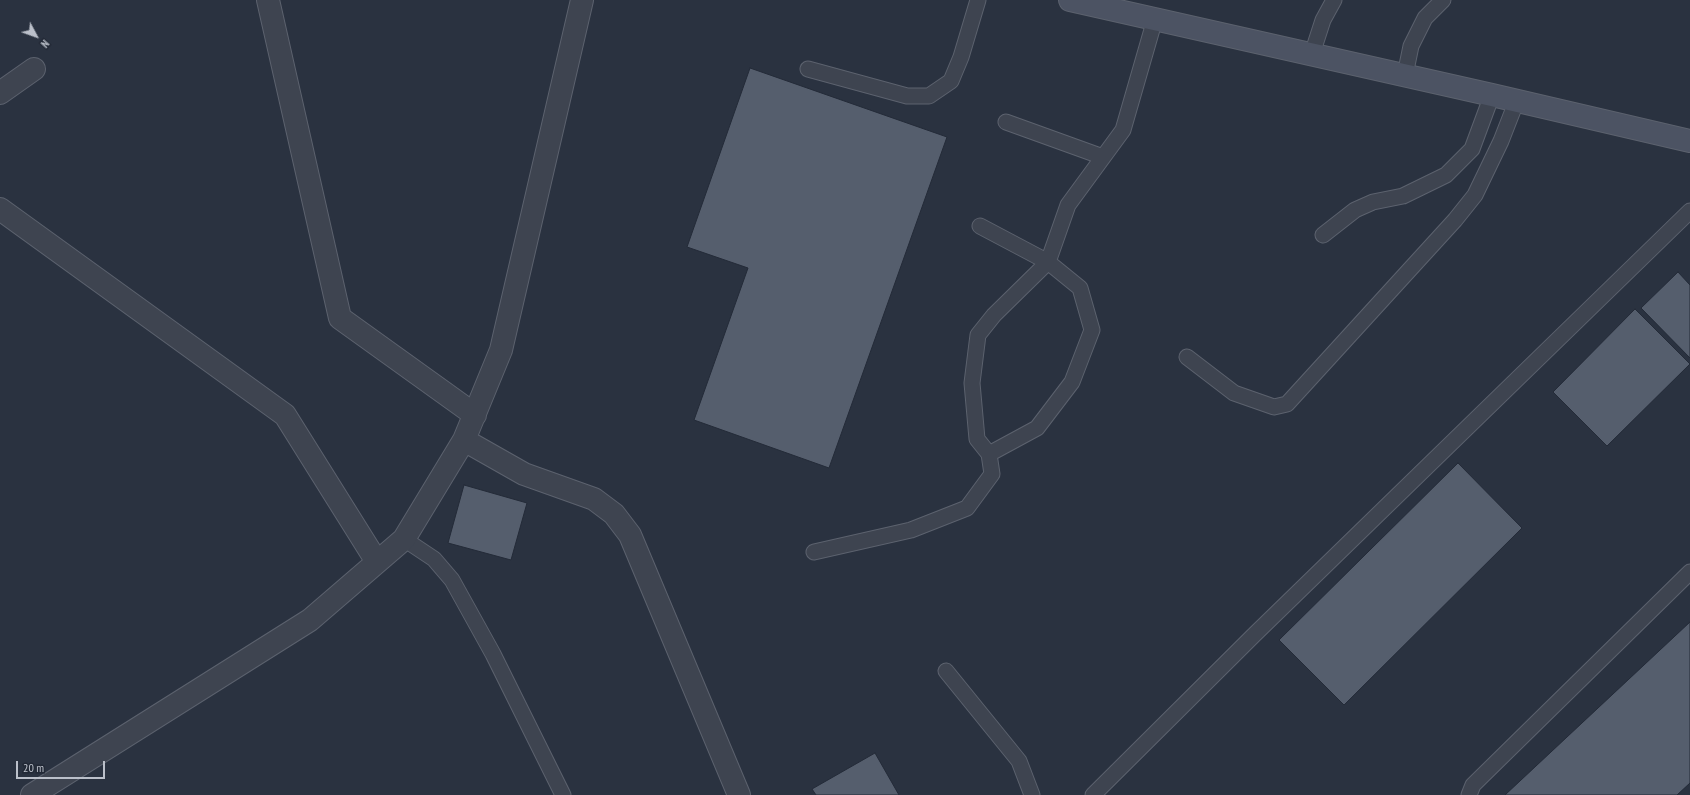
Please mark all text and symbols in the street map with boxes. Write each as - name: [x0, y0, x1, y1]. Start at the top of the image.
- north arrow: [16, 16, 56, 56]
- text: N: [38, 37, 52, 51]
- scale bar: [18, 753, 107, 779]
- text: 20 m: [23, 760, 44, 775]

